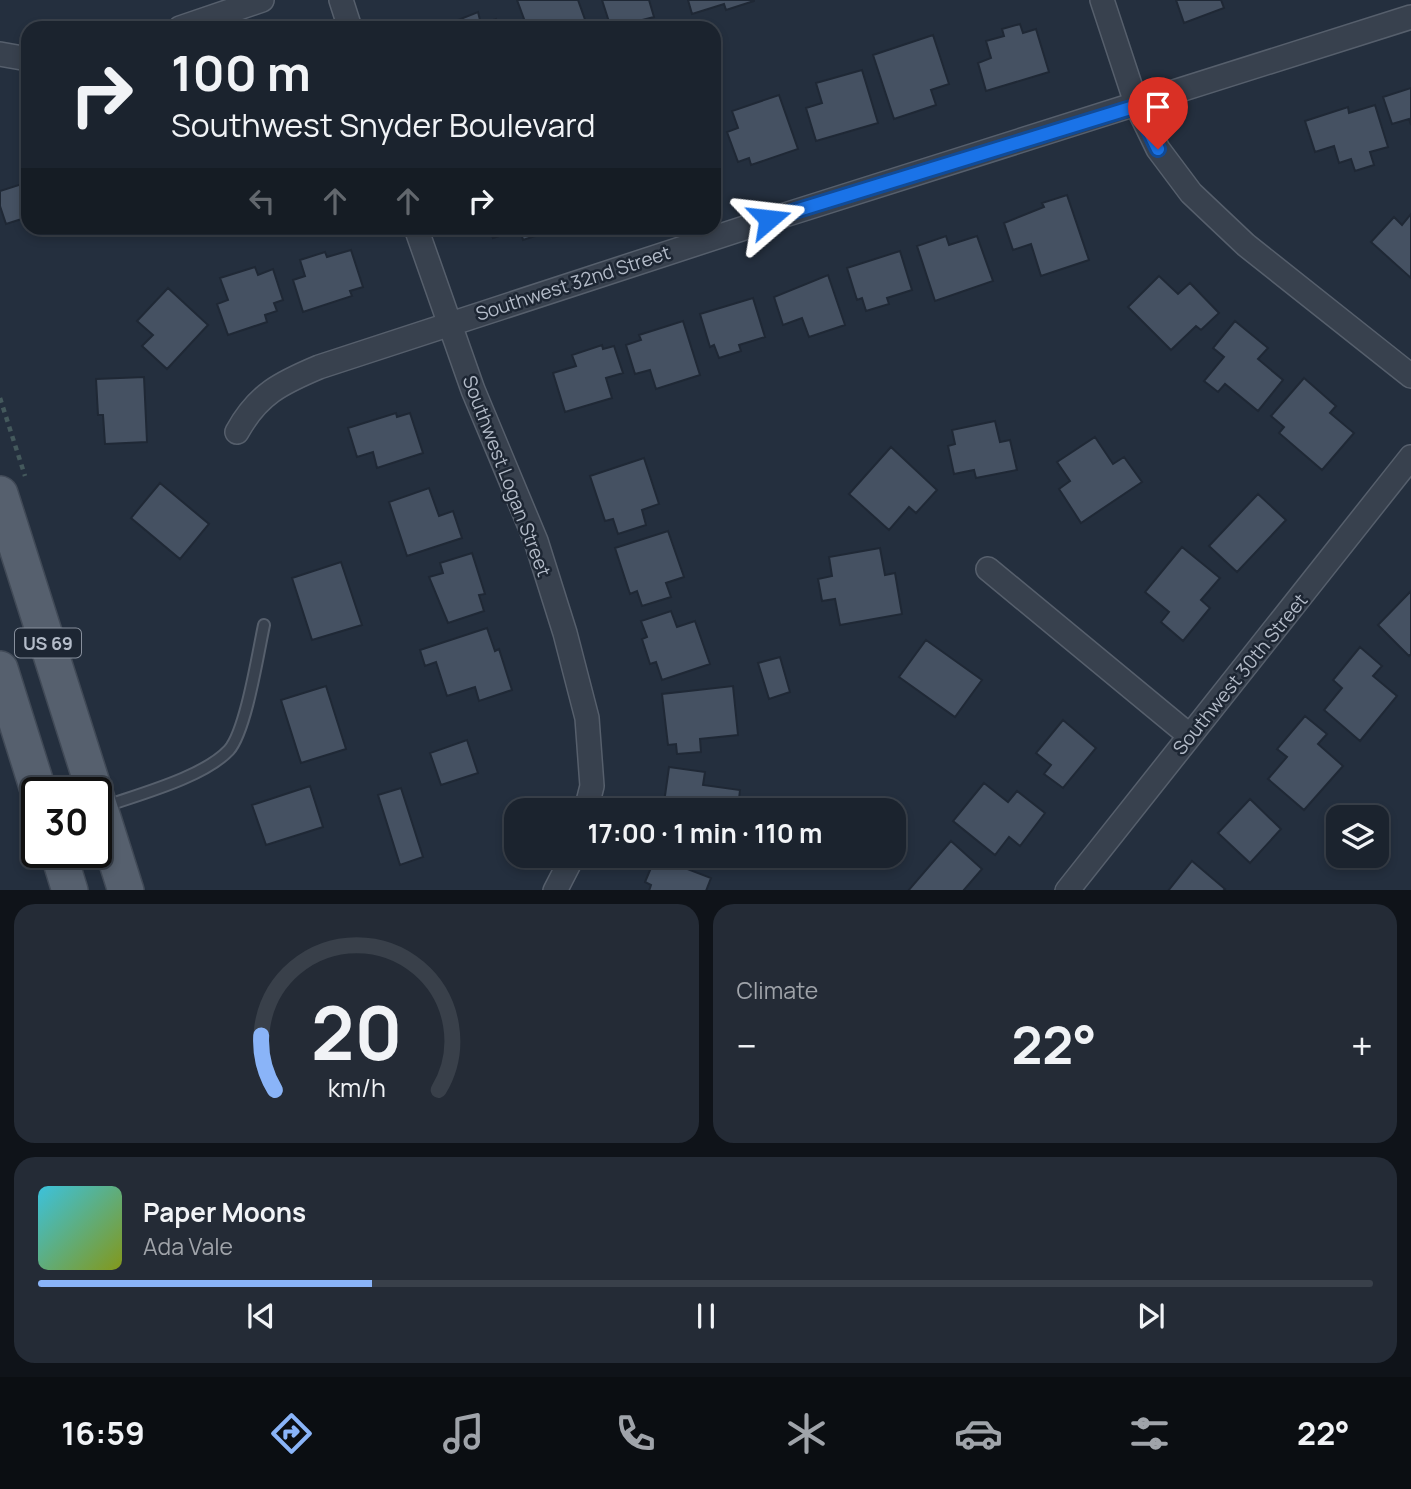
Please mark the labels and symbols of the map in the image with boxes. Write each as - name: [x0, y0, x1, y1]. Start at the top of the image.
- pin: [1128, 77, 1188, 149]
- position arrow: [732, 182, 806, 256]
- street label: Southwest 32nd Street: [472, 239, 674, 327]
- street label: Southwest Logan Street: [457, 372, 557, 580]
- street label: Southwest 30th Street: [1167, 588, 1313, 760]
- road number: US 69: [15, 628, 81, 658]
- speed limit sign: 30: [21, 777, 112, 868]

